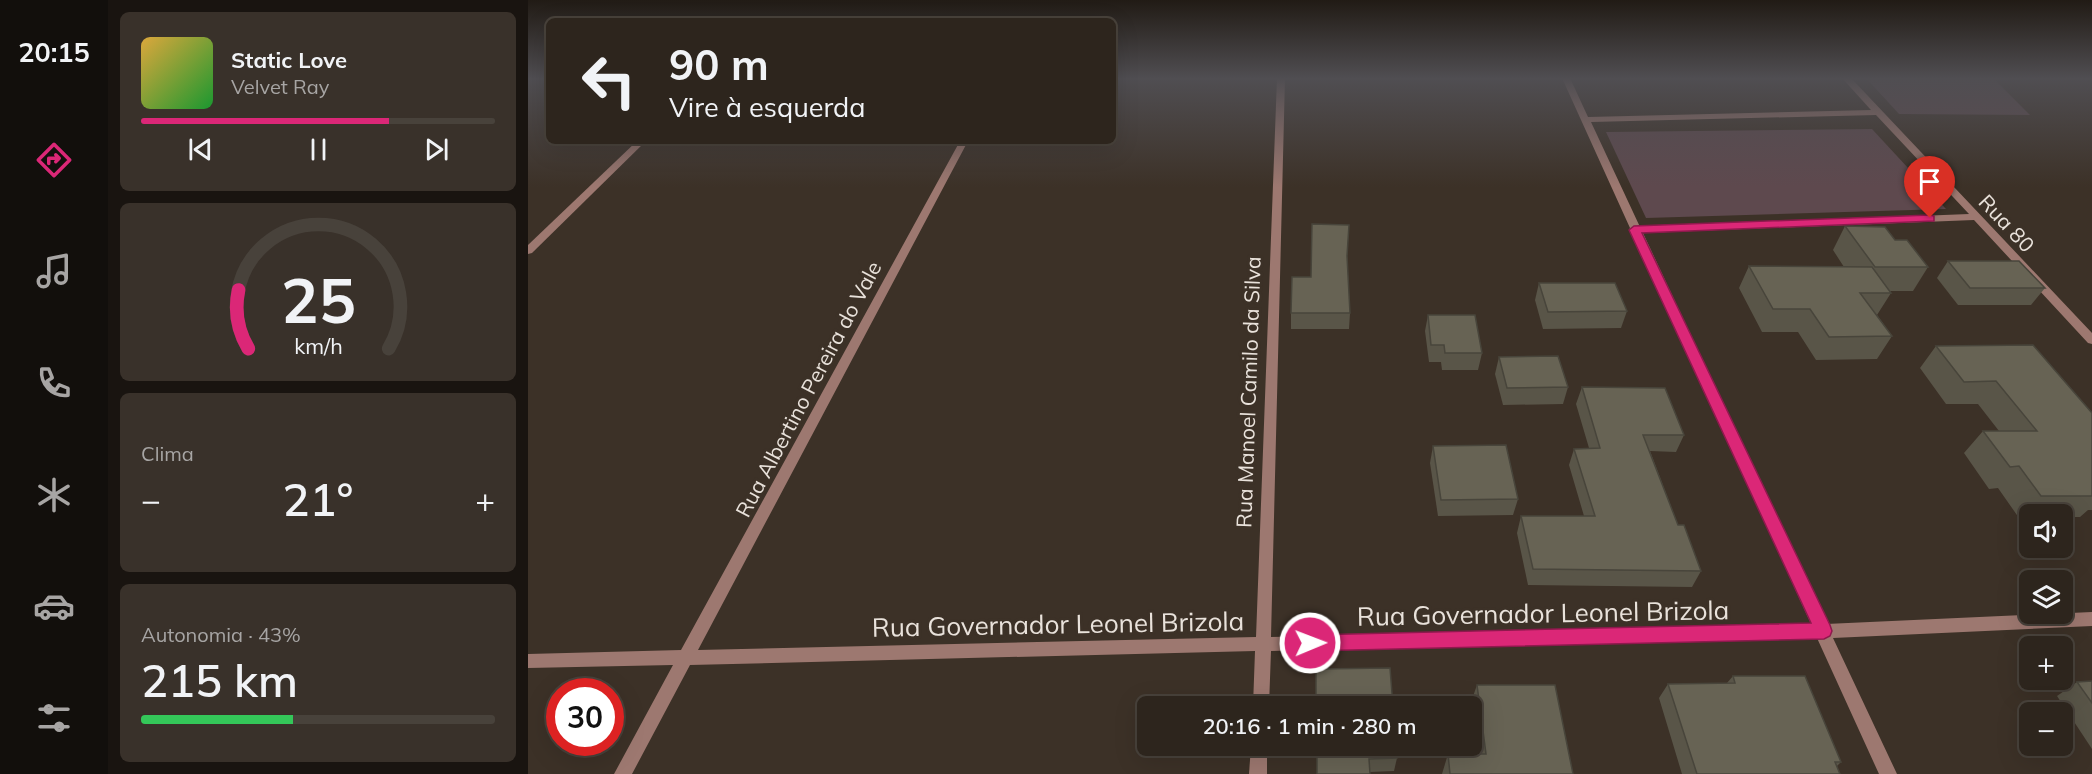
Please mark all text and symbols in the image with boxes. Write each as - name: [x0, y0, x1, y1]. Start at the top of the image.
- text: 20:15: [18, 35, 90, 69]
- text: 90 m: [669, 38, 769, 91]
- icon: left: [570, 42, 648, 120]
- text: Static Love: [231, 46, 347, 74]
- text: Velvet Ray: [231, 74, 329, 99]
- text: Vire à esquerda: [669, 90, 865, 124]
- icon: previous: [184, 133, 217, 166]
- icon: pause: [302, 133, 335, 166]
- icon: next: [420, 133, 453, 166]
- icon: directions: [33, 139, 75, 181]
- pin: [1904, 156, 1955, 218]
- icon: arrive: [1913, 165, 1946, 198]
- street label: Rua 80: [1974, 189, 2040, 257]
- icon: music: [33, 250, 75, 292]
- street label: Rua Manoel Camilo da Silva: [1230, 256, 1266, 528]
- street label: Rua Albertino Pereira do Vale: [729, 257, 887, 521]
- text: 25: [281, 260, 355, 339]
- text: km/h: [294, 332, 342, 359]
- icon: phone: [33, 362, 75, 404]
- text: Clima: [141, 441, 194, 466]
- text: 21°: [283, 471, 353, 527]
- icon: climate: [33, 474, 75, 516]
- text: −: [141, 479, 161, 520]
- text: +: [475, 479, 495, 520]
- map controls: [2019, 504, 2073, 756]
- button: sound: [2019, 504, 2073, 558]
- button: layers: [2019, 570, 2073, 624]
- icon: car: [33, 585, 75, 627]
- street label: Rua Governador Leonel Brizola: [1357, 593, 1729, 633]
- street label: Rua Governador Leonel Brizola: [872, 604, 1244, 644]
- position arrow: [1278, 611, 1342, 675]
- text: Autonomia · 43%: [141, 622, 301, 647]
- button: +: [2019, 636, 2073, 690]
- text: 215 km: [141, 652, 298, 708]
- speed limit sign: 30: [546, 678, 624, 756]
- icon: filters: [33, 697, 75, 739]
- button: −: [2019, 702, 2073, 756]
- text: 20:16 · 1 min · 280 m: [1202, 712, 1417, 740]

